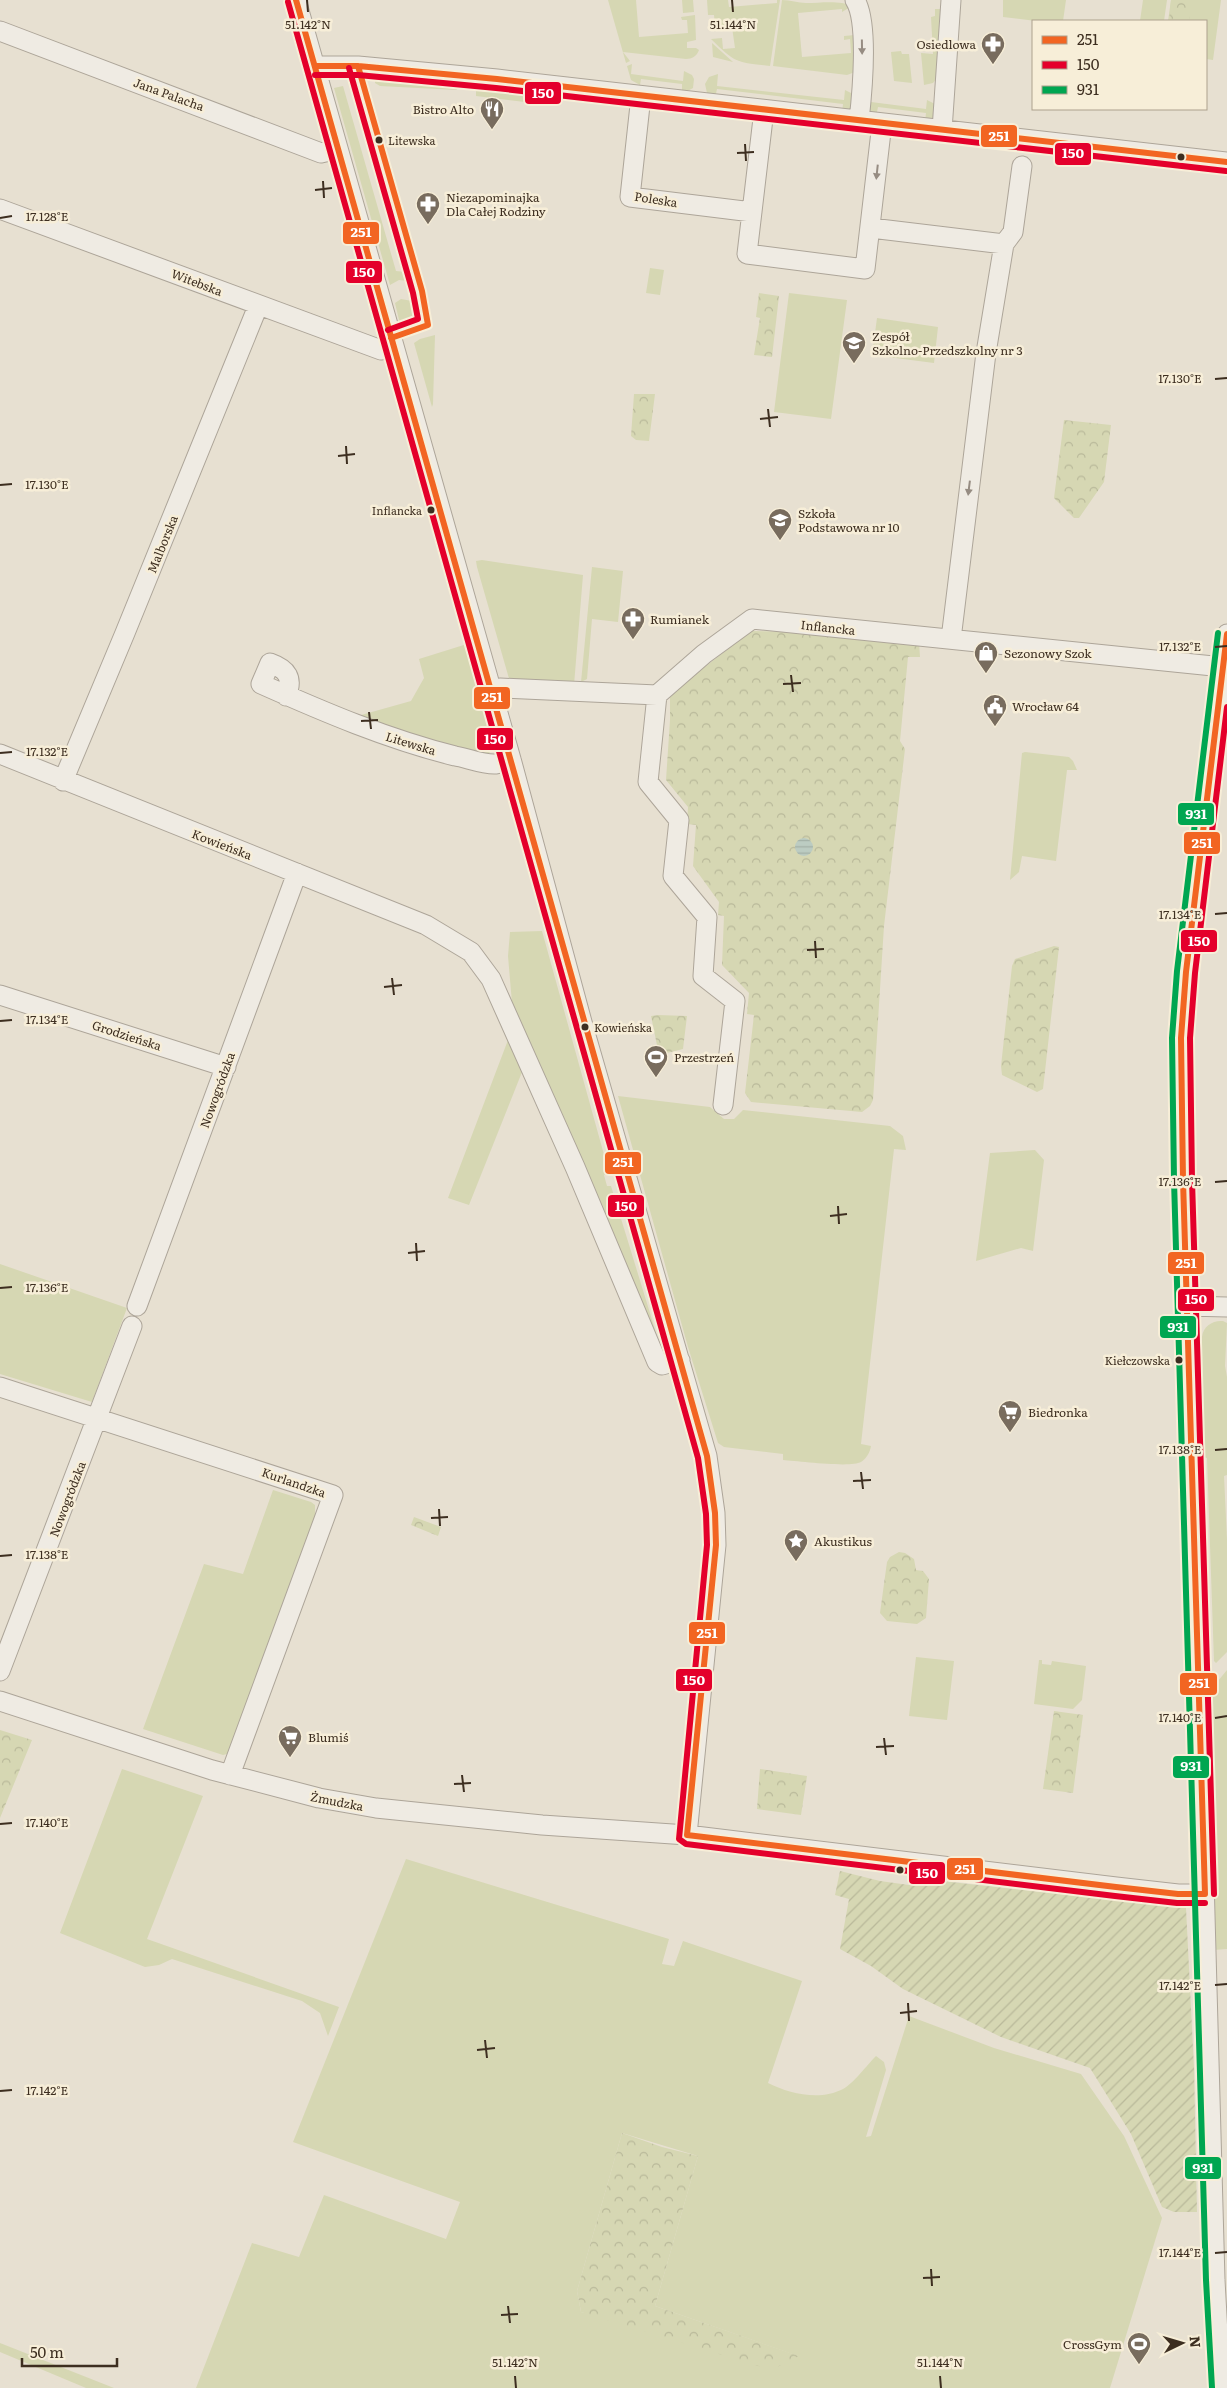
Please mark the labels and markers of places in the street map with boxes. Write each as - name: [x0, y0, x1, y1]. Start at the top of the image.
- pharmacy icon: Osiedlowa: [980, 31, 1006, 65]
- place label: Osiedlowa: [916, 35, 977, 53]
- restaurant icon: Bistro Alto: [479, 96, 505, 130]
- place label: Bistro Alto: [413, 100, 474, 118]
- place label: Litewska: [388, 132, 435, 148]
- marker: Litewska: [374, 135, 384, 145]
- unlabelled marker: [1176, 152, 1186, 162]
- place label: Niezapominajka Dla Całej Rodziny: [446, 188, 546, 220]
- pharmacy icon: Niezapominajka Dla Całej Rodziny: [415, 191, 441, 225]
- place label: Zespół Szkolno-Przedszkolny nr 3: [872, 327, 1023, 359]
- school or university icon: Zespół Szkolno-Przedszkolny nr 3: [841, 330, 867, 364]
- place label: Inflancka: [372, 502, 422, 518]
- place label: Szkoła Podstawowa nr 10: [798, 504, 900, 536]
- marker: Inflancka: [426, 505, 436, 515]
- school or university icon: Szkoła Podstawowa nr 10: [767, 507, 793, 541]
- pharmacy icon: Rumianek: [620, 606, 646, 640]
- place label: Rumianek: [650, 610, 710, 628]
- shop icon: Sezonowy Szok: [973, 640, 999, 674]
- place label: Sezonowy Szok: [1004, 644, 1092, 662]
- public building icon: Wrocław 64: [982, 693, 1008, 727]
- place label: Wrocław 64: [1012, 697, 1079, 715]
- place label: Kowieńska: [594, 1019, 652, 1035]
- marker: Kowieńska: [580, 1022, 590, 1032]
- sports icon: Przestrzeń: [643, 1044, 669, 1078]
- place label: Przestrzeń: [674, 1048, 734, 1066]
- place label: Kiełczowska: [1105, 1352, 1170, 1368]
- marker: Kiełczowska: [1174, 1355, 1184, 1365]
- supermarket icon: Biedronka: [997, 1399, 1023, 1433]
- place label: Biedronka: [1028, 1403, 1088, 1421]
- place icon: Akustikus: [783, 1528, 809, 1562]
- place label: Akustikus: [814, 1532, 873, 1550]
- supermarket icon: Blumiś: [277, 1724, 303, 1758]
- place label: Blumiś: [308, 1728, 349, 1746]
- unlabelled marker: [895, 1865, 905, 1875]
- sports icon: CrossGym: [1126, 2331, 1152, 2365]
- place label: CrossGym: [1063, 2335, 1122, 2353]

